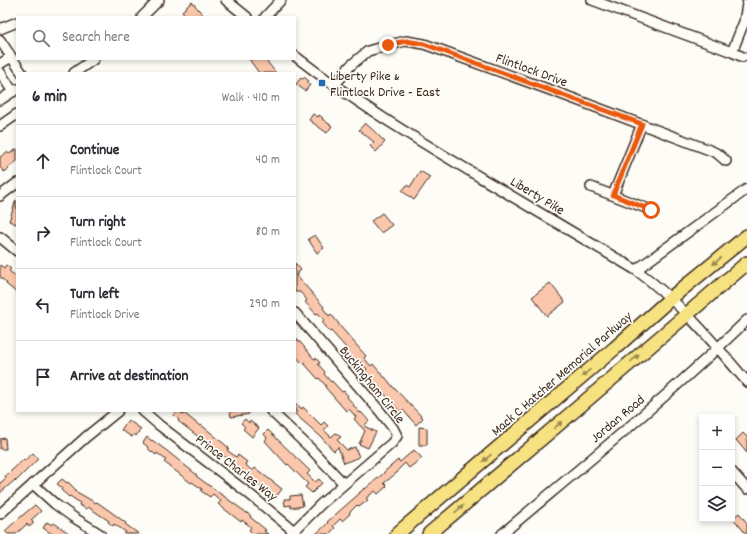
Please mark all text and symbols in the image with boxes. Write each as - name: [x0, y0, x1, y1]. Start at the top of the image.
- search box: [16, 16, 296, 60]
- icon: search: [30, 27, 52, 49]
- text: Search here: [62, 27, 130, 49]
- route end: [379, 36, 397, 54]
- street label: Flintlock Drive: [493, 49, 570, 93]
- place label: Liberty Pike & Flintlock Drive - East: [330, 67, 440, 103]
- marker: Liberty Pike & Flintlock Drive - East: [317, 78, 327, 88]
- text: 6 min: [32, 86, 67, 110]
- text: Walk · 410 m: [222, 89, 280, 108]
- text: Continue: [70, 140, 119, 162]
- icon: ahead: [32, 150, 54, 172]
- text: 40 m: [256, 151, 280, 170]
- text: Flintlock Court: [70, 162, 142, 181]
- street label: Liberty Pike: [506, 173, 568, 221]
- route start: [642, 201, 660, 219]
- text: Turn right: [70, 212, 126, 234]
- icon: right: [32, 222, 54, 244]
- text: 80 m: [256, 223, 280, 242]
- text: Flintlock Court: [70, 234, 142, 253]
- one-way arrow: [712, 257, 722, 266]
- text: Turn left: [70, 284, 119, 306]
- icon: left: [32, 294, 54, 316]
- text: 290 m: [249, 295, 280, 314]
- text: Flintlock Drive: [70, 306, 140, 325]
- street label: Mack C Hatcher Memorial Parkway: [487, 307, 637, 441]
- street label: Buckingham Circle: [334, 342, 409, 428]
- one-way arrow: [630, 354, 641, 363]
- icon: arrive: [32, 366, 54, 388]
- text: Arrive at destination: [70, 366, 188, 388]
- one-way arrow: [580, 369, 591, 378]
- street label: Jordan Road: [587, 391, 650, 448]
- map controls: [699, 414, 735, 522]
- button: +: [699, 414, 735, 450]
- one-way arrow: [553, 420, 563, 429]
- street label: Prince Charles Way: [190, 430, 281, 507]
- button: −: [699, 450, 735, 486]
- one-way arrow: [481, 453, 492, 462]
- button: layers: [699, 486, 735, 522]
- one-way arrow: [453, 504, 464, 513]

